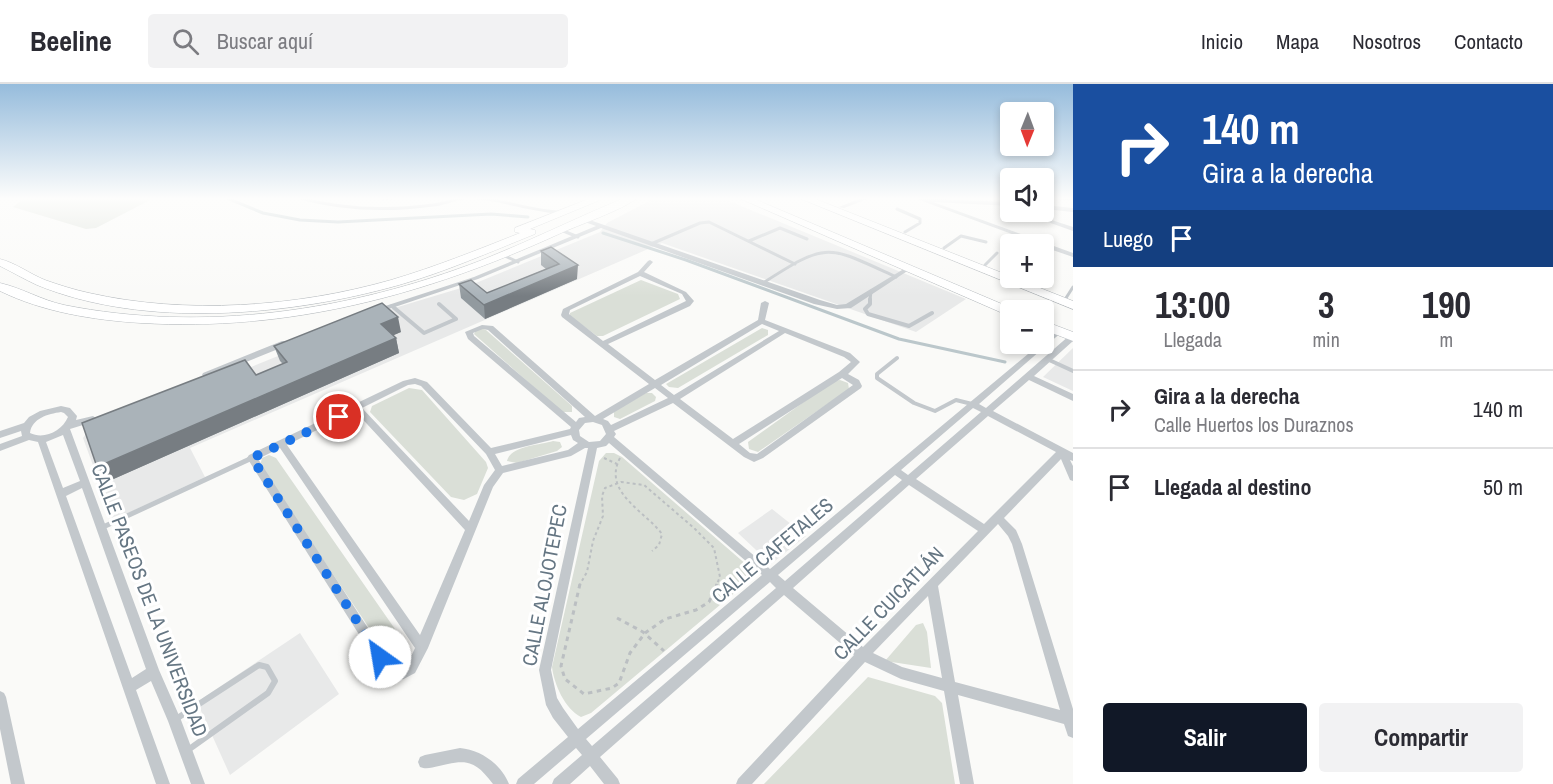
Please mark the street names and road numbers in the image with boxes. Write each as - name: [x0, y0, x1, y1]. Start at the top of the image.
- street label: CALLE PASEOS DE LA UNIVERSIDAD: [85, 460, 215, 740]
- street label: CALLE CAFETALES: [705, 491, 839, 609]
- street label: CALLE ALOJOTEPEC: [515, 502, 573, 668]
- street label: CALLE CUICATLÁN: [827, 540, 949, 666]

